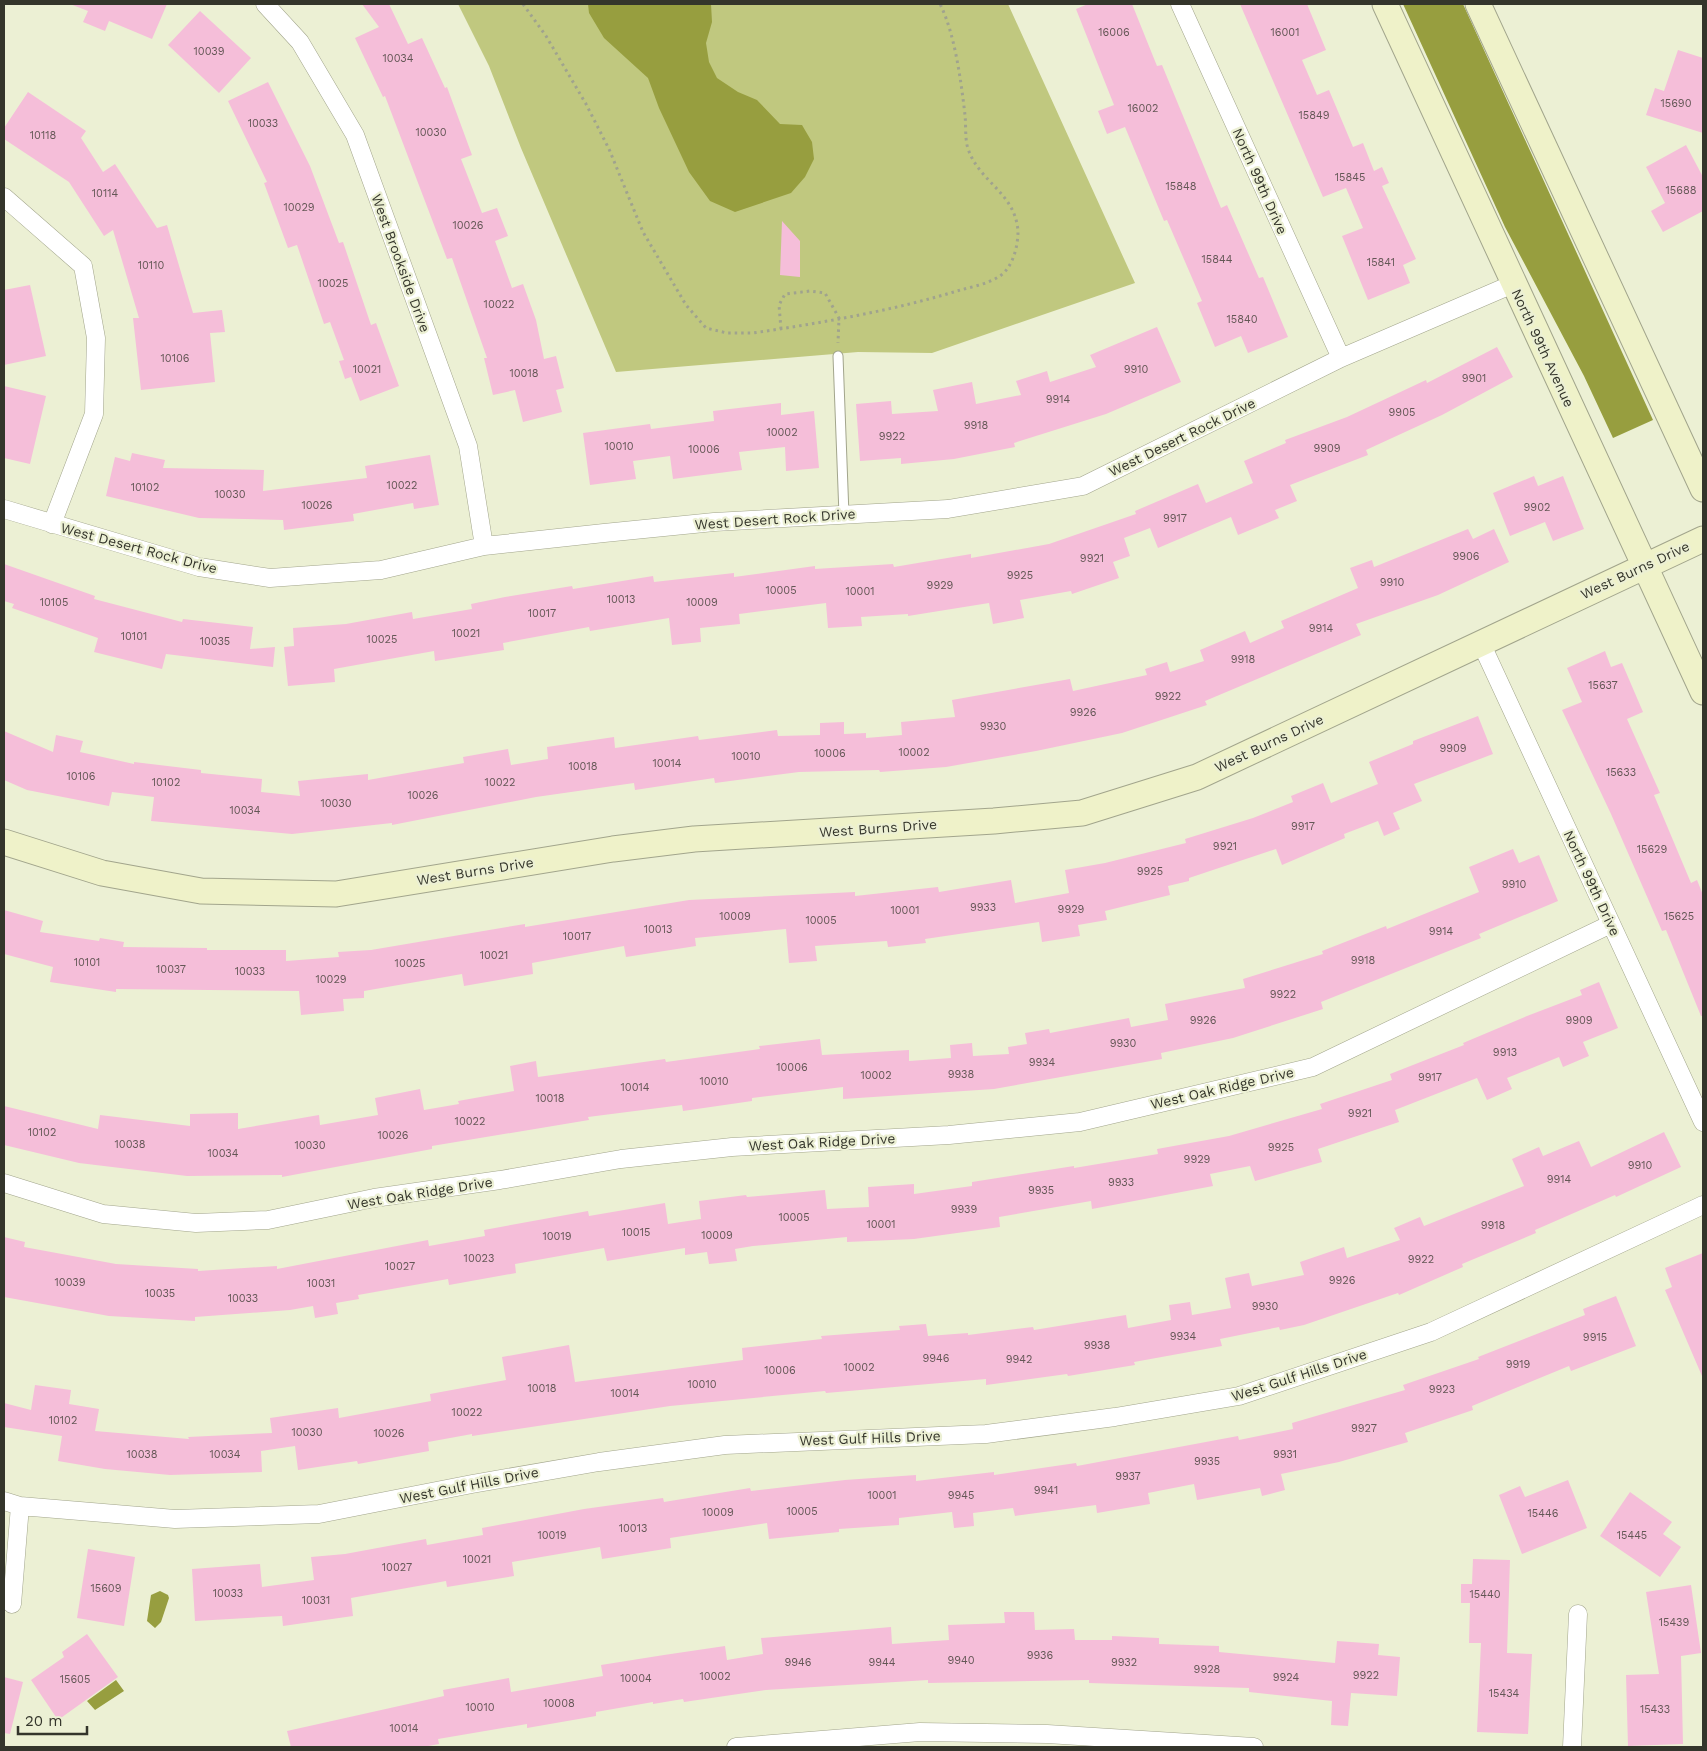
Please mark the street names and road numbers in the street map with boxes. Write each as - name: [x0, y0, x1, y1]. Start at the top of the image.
- street label: North 99th Drive: [1229, 125, 1291, 237]
- street label: West Brookside Drive: [369, 192, 433, 334]
- street label: North 99th Avenue: [1509, 286, 1577, 410]
- street label: West Desert Rock Drive: [1106, 394, 1258, 480]
- street label: West Desert Rock Drive: [694, 505, 856, 533]
- street label: West Desert Rock Drive: [59, 519, 219, 577]
- street label: West Burns Drive: [1578, 538, 1692, 602]
- street label: West Burns Drive: [1212, 711, 1326, 775]
- street label: West Burns Drive: [818, 816, 938, 840]
- street label: North 99th Drive: [1561, 828, 1623, 938]
- street label: West Burns Drive: [415, 854, 535, 888]
- street label: West Oak Ridge Drive: [1149, 1064, 1295, 1112]
- street label: West Oak Ridge Drive: [748, 1130, 896, 1154]
- street label: West Oak Ridge Drive: [346, 1174, 494, 1212]
- street label: West Gulf Hills Drive: [1229, 1346, 1369, 1404]
- street label: West Gulf Hills Drive: [799, 1428, 941, 1448]
- street label: West Gulf Hills Drive: [398, 1464, 540, 1506]

